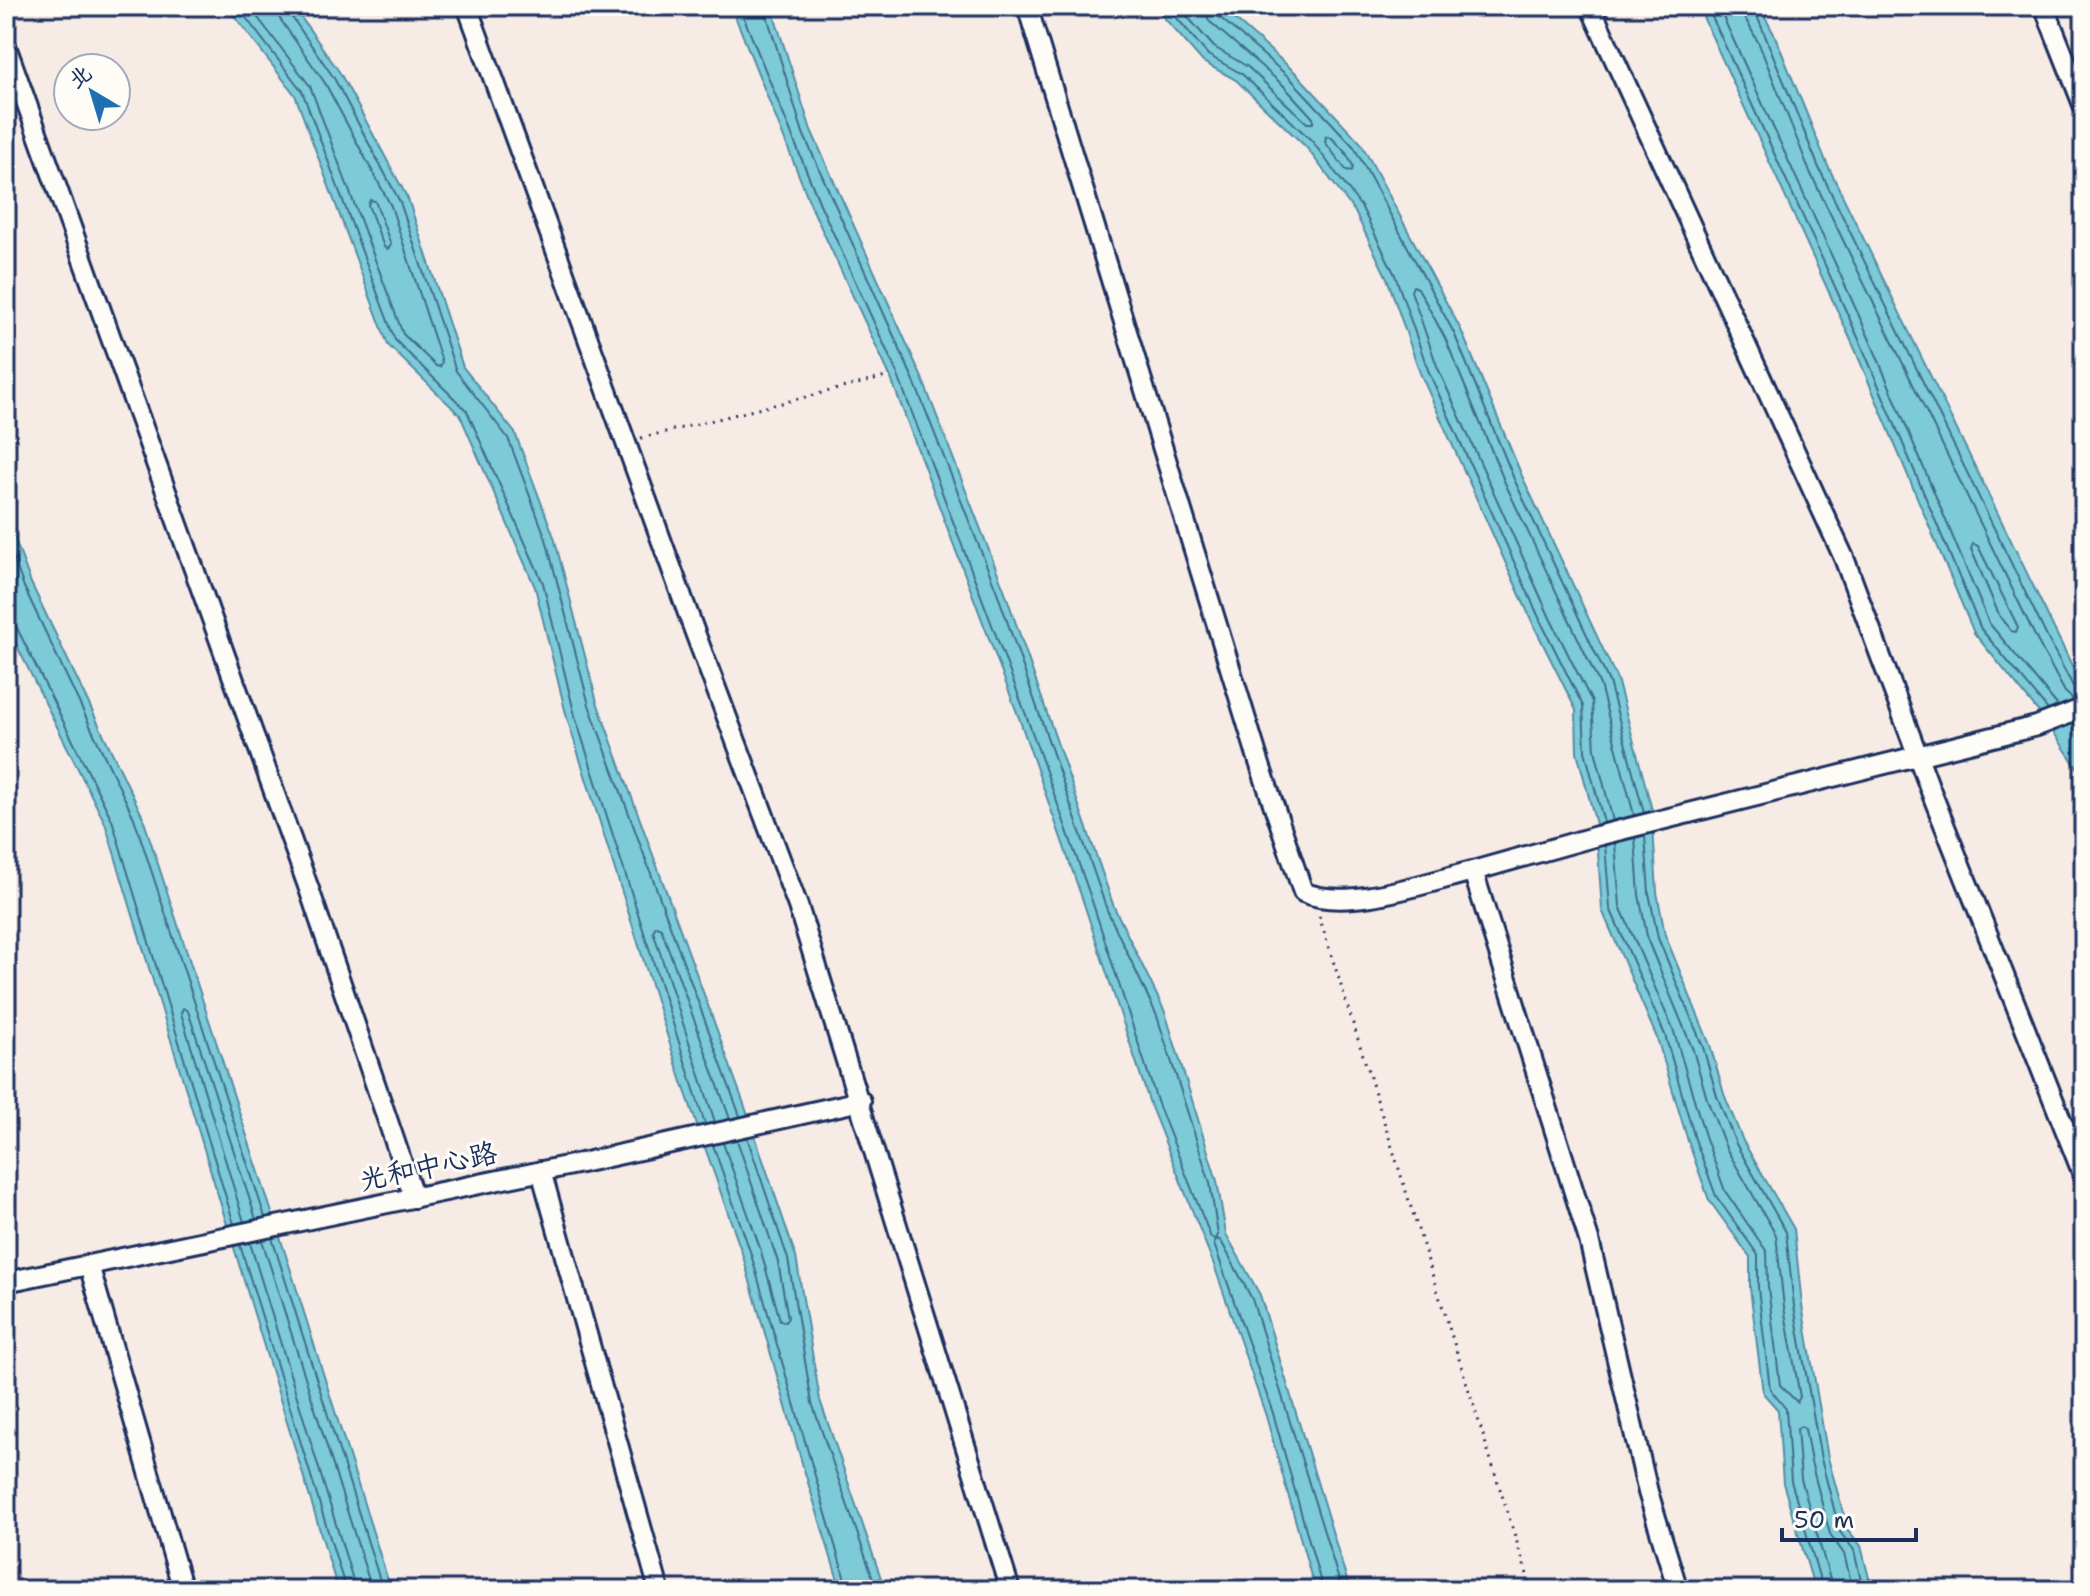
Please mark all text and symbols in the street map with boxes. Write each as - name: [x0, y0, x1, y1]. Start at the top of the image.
- north arrow: [52, 52, 132, 132]
- text: 北: [62, 58, 98, 95]
- street label: 光和中心路: [356, 1133, 500, 1199]
- scale bar: [1782, 1492, 1916, 1542]
- text: 50 m: [1794, 1504, 1854, 1536]

